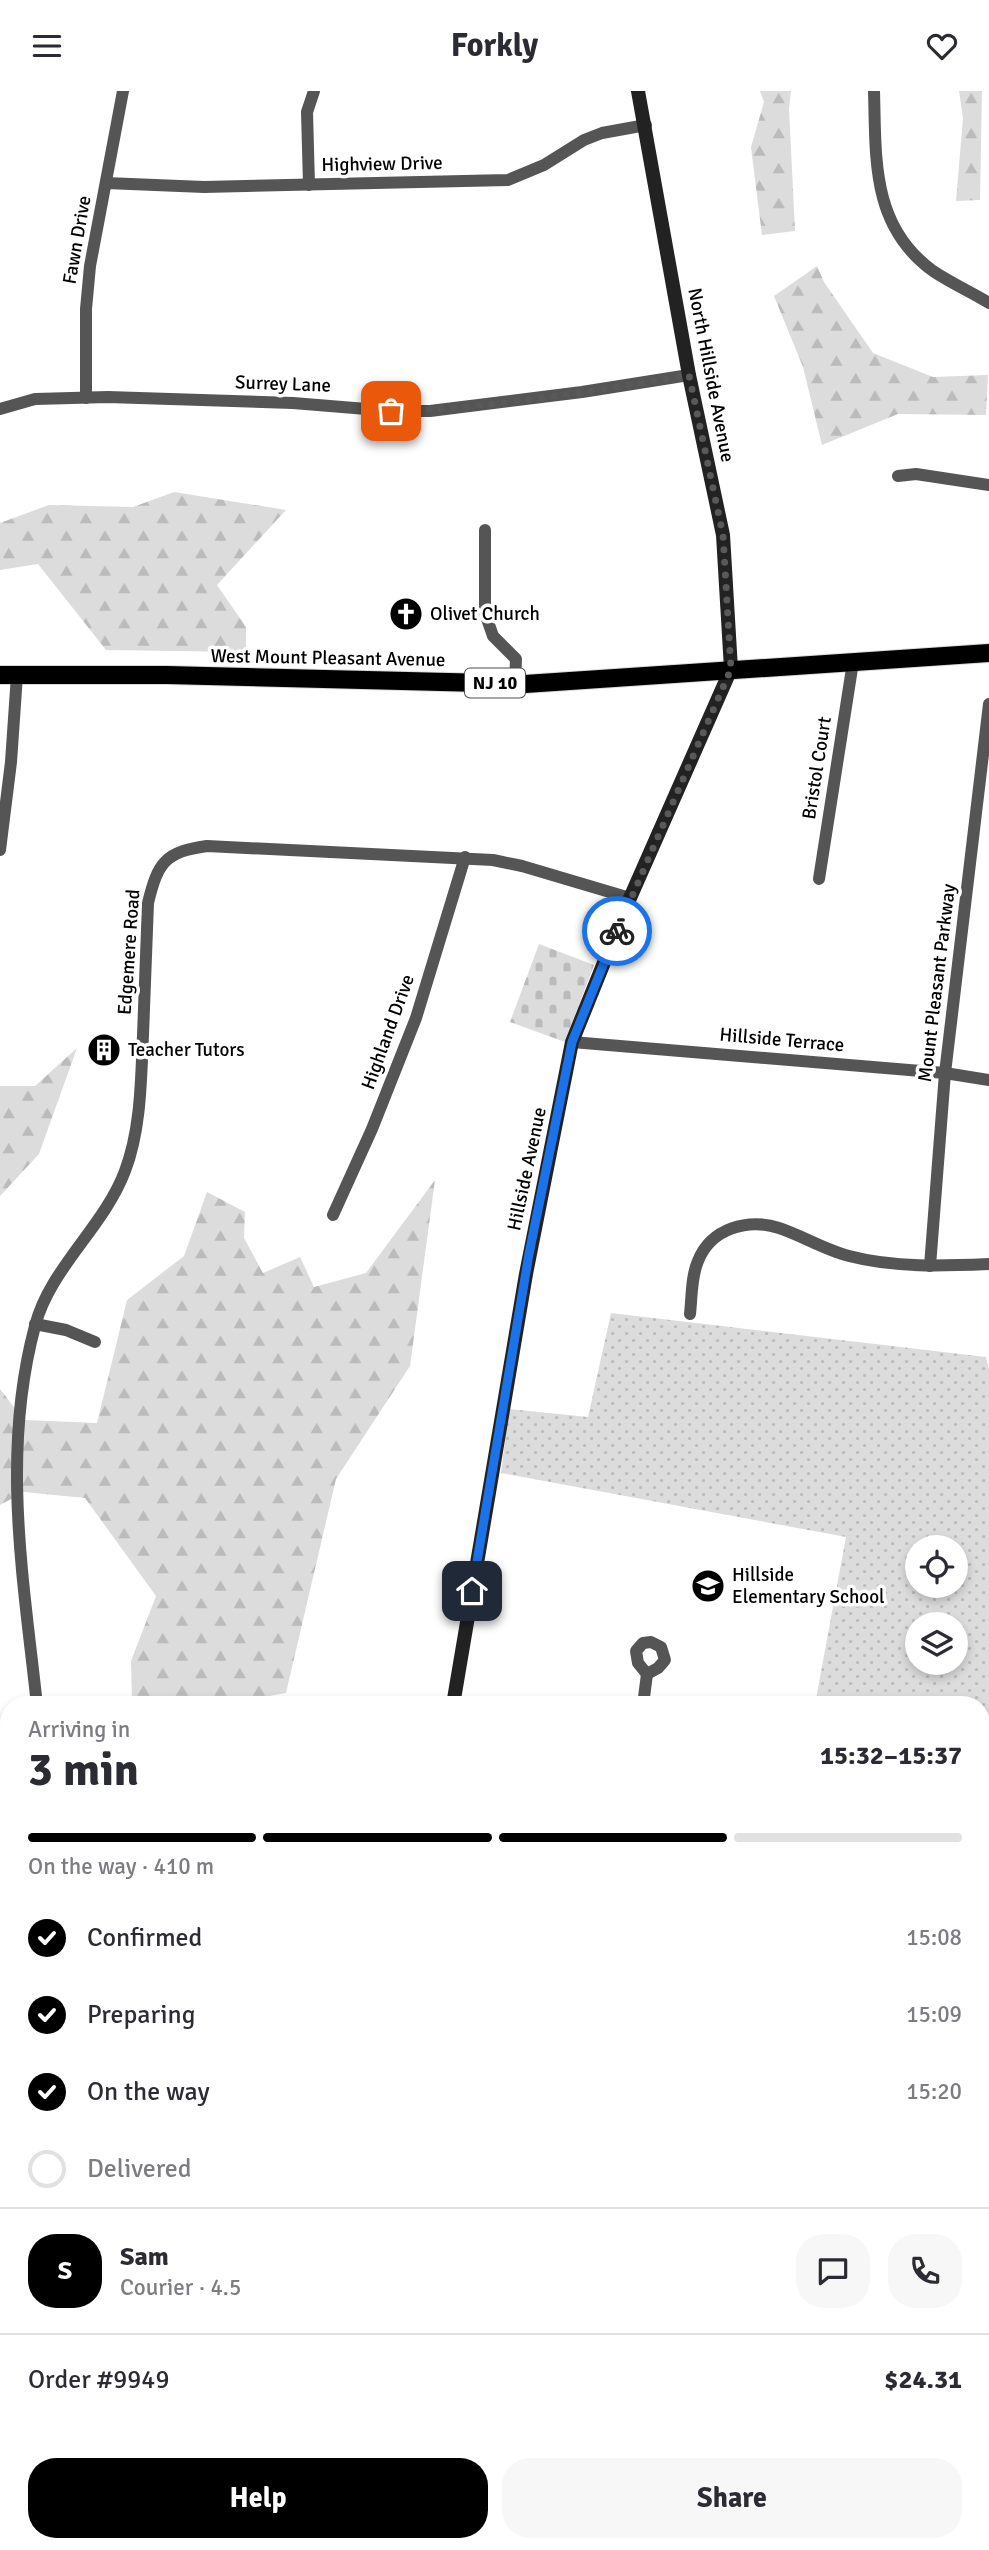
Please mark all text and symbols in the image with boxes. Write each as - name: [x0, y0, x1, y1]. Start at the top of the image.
- text: Forkly: [451, 26, 538, 65]
- icon: menu: [28, 27, 66, 65]
- icon: heart: [923, 27, 961, 65]
- street label: Highview Drive: [321, 151, 443, 177]
- street label: Fawn Drive: [57, 194, 97, 286]
- street label: North Hillside Avenue: [682, 286, 740, 464]
- street label: Surrey Lane: [235, 370, 331, 398]
- pin: [361, 381, 421, 441]
- icon: bag: [372, 392, 410, 430]
- church icon: Olivet Church: [387, 595, 425, 633]
- place label: Olivet Church: [430, 602, 540, 626]
- street label: West Mount Pleasant Avenue: [210, 644, 446, 672]
- road number: NJ 10: [465, 669, 525, 697]
- street label: Bristol Court: [797, 715, 837, 821]
- street label: Mount Pleasant Parkway: [913, 882, 961, 1084]
- street label: Edgemere Road: [113, 888, 145, 1016]
- courier: [582, 896, 652, 966]
- icon: bike: [598, 912, 636, 950]
- street label: Highland Drive: [356, 971, 420, 1093]
- street label: Hillside Terrace: [719, 1023, 845, 1057]
- building icon: Teacher Tutors: [85, 1031, 123, 1069]
- place label: Teacher Tutors: [128, 1038, 245, 1062]
- street label: Hillside Avenue: [502, 1105, 552, 1233]
- map controls: [905, 1535, 968, 1675]
- button: locate: [905, 1535, 968, 1598]
- pin: [442, 1561, 502, 1621]
- place label: Hillside Elementary School: [732, 1563, 885, 1609]
- school or university icon: Hillside Elementary School: [689, 1567, 727, 1605]
- icon: home: [453, 1572, 491, 1610]
- button: layers: [905, 1612, 968, 1675]
- text: Arriving in: [28, 1715, 130, 1744]
- text: 15:32–15:37: [820, 1740, 962, 1772]
- text: 3 min: [28, 1742, 139, 1798]
- text: On the way · 410 m: [28, 1852, 214, 1881]
- icon: check: [28, 1919, 66, 1957]
- text: Confirmed: [87, 1922, 202, 1954]
- text: 15:08: [906, 1923, 962, 1952]
- icon: check: [28, 1996, 66, 2034]
- text: Preparing: [87, 1999, 195, 2031]
- text: 15:09: [906, 2000, 962, 2029]
- icon: check: [28, 2073, 66, 2111]
- text: On the way: [87, 2076, 210, 2108]
- text: 15:20: [906, 2077, 962, 2106]
- text: Delivered: [87, 2153, 192, 2185]
- button: chat: [796, 2234, 870, 2308]
- button: phone: [888, 2234, 962, 2308]
- text: Sam: [120, 2241, 169, 2273]
- text: S: [58, 2255, 72, 2287]
- text: Courier · 4.5: [120, 2273, 241, 2302]
- text: Order #9949: [28, 2364, 169, 2396]
- text: $24.31: [884, 2364, 962, 2396]
- button: Help: [28, 2458, 488, 2538]
- button: Share: [502, 2458, 962, 2538]

